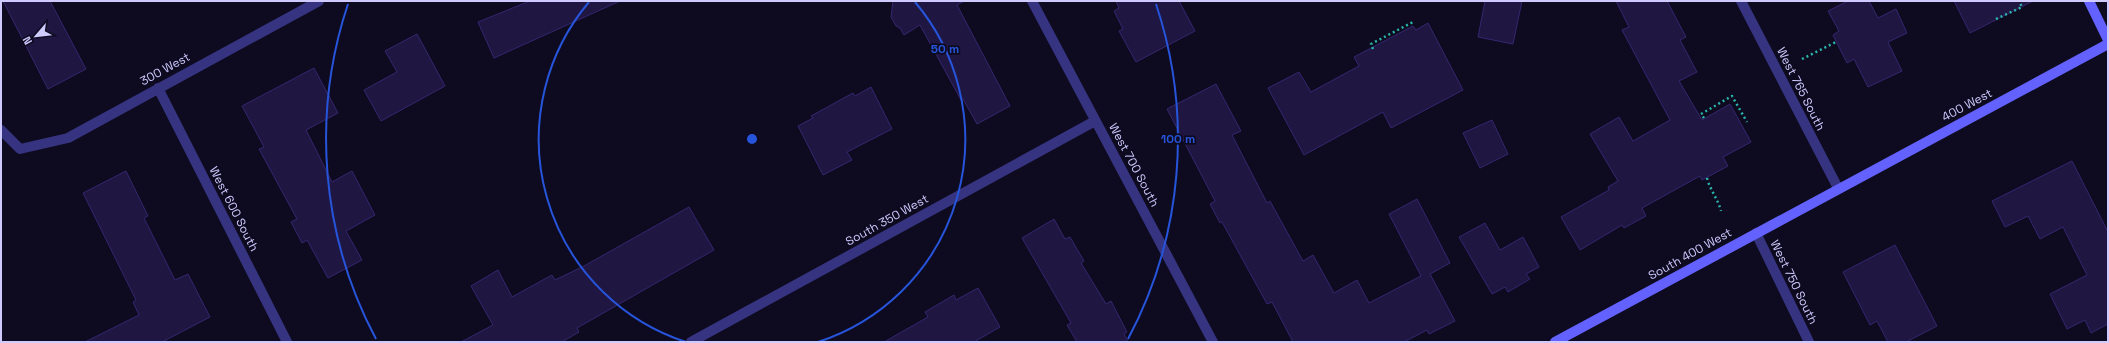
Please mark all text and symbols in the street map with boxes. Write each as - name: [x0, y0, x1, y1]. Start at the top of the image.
- north arrow: [16, 16, 56, 56]
- text: N: [19, 34, 35, 47]
- text: 50 m: [931, 41, 959, 57]
- street label: West 765 South: [1773, 45, 1829, 133]
- street label: 300 West: [137, 49, 193, 89]
- street label: 400 West: [1939, 85, 1995, 125]
- street label: West 700 South: [1105, 120, 1163, 210]
- text: 100 m: [1161, 131, 1195, 147]
- centre of rings: [745, 132, 759, 146]
- street label: West 600 South: [206, 164, 262, 254]
- street label: South 350 West: [843, 191, 931, 249]
- street label: South 400 West: [1645, 224, 1735, 284]
- street label: West 750 South: [1767, 237, 1821, 327]

